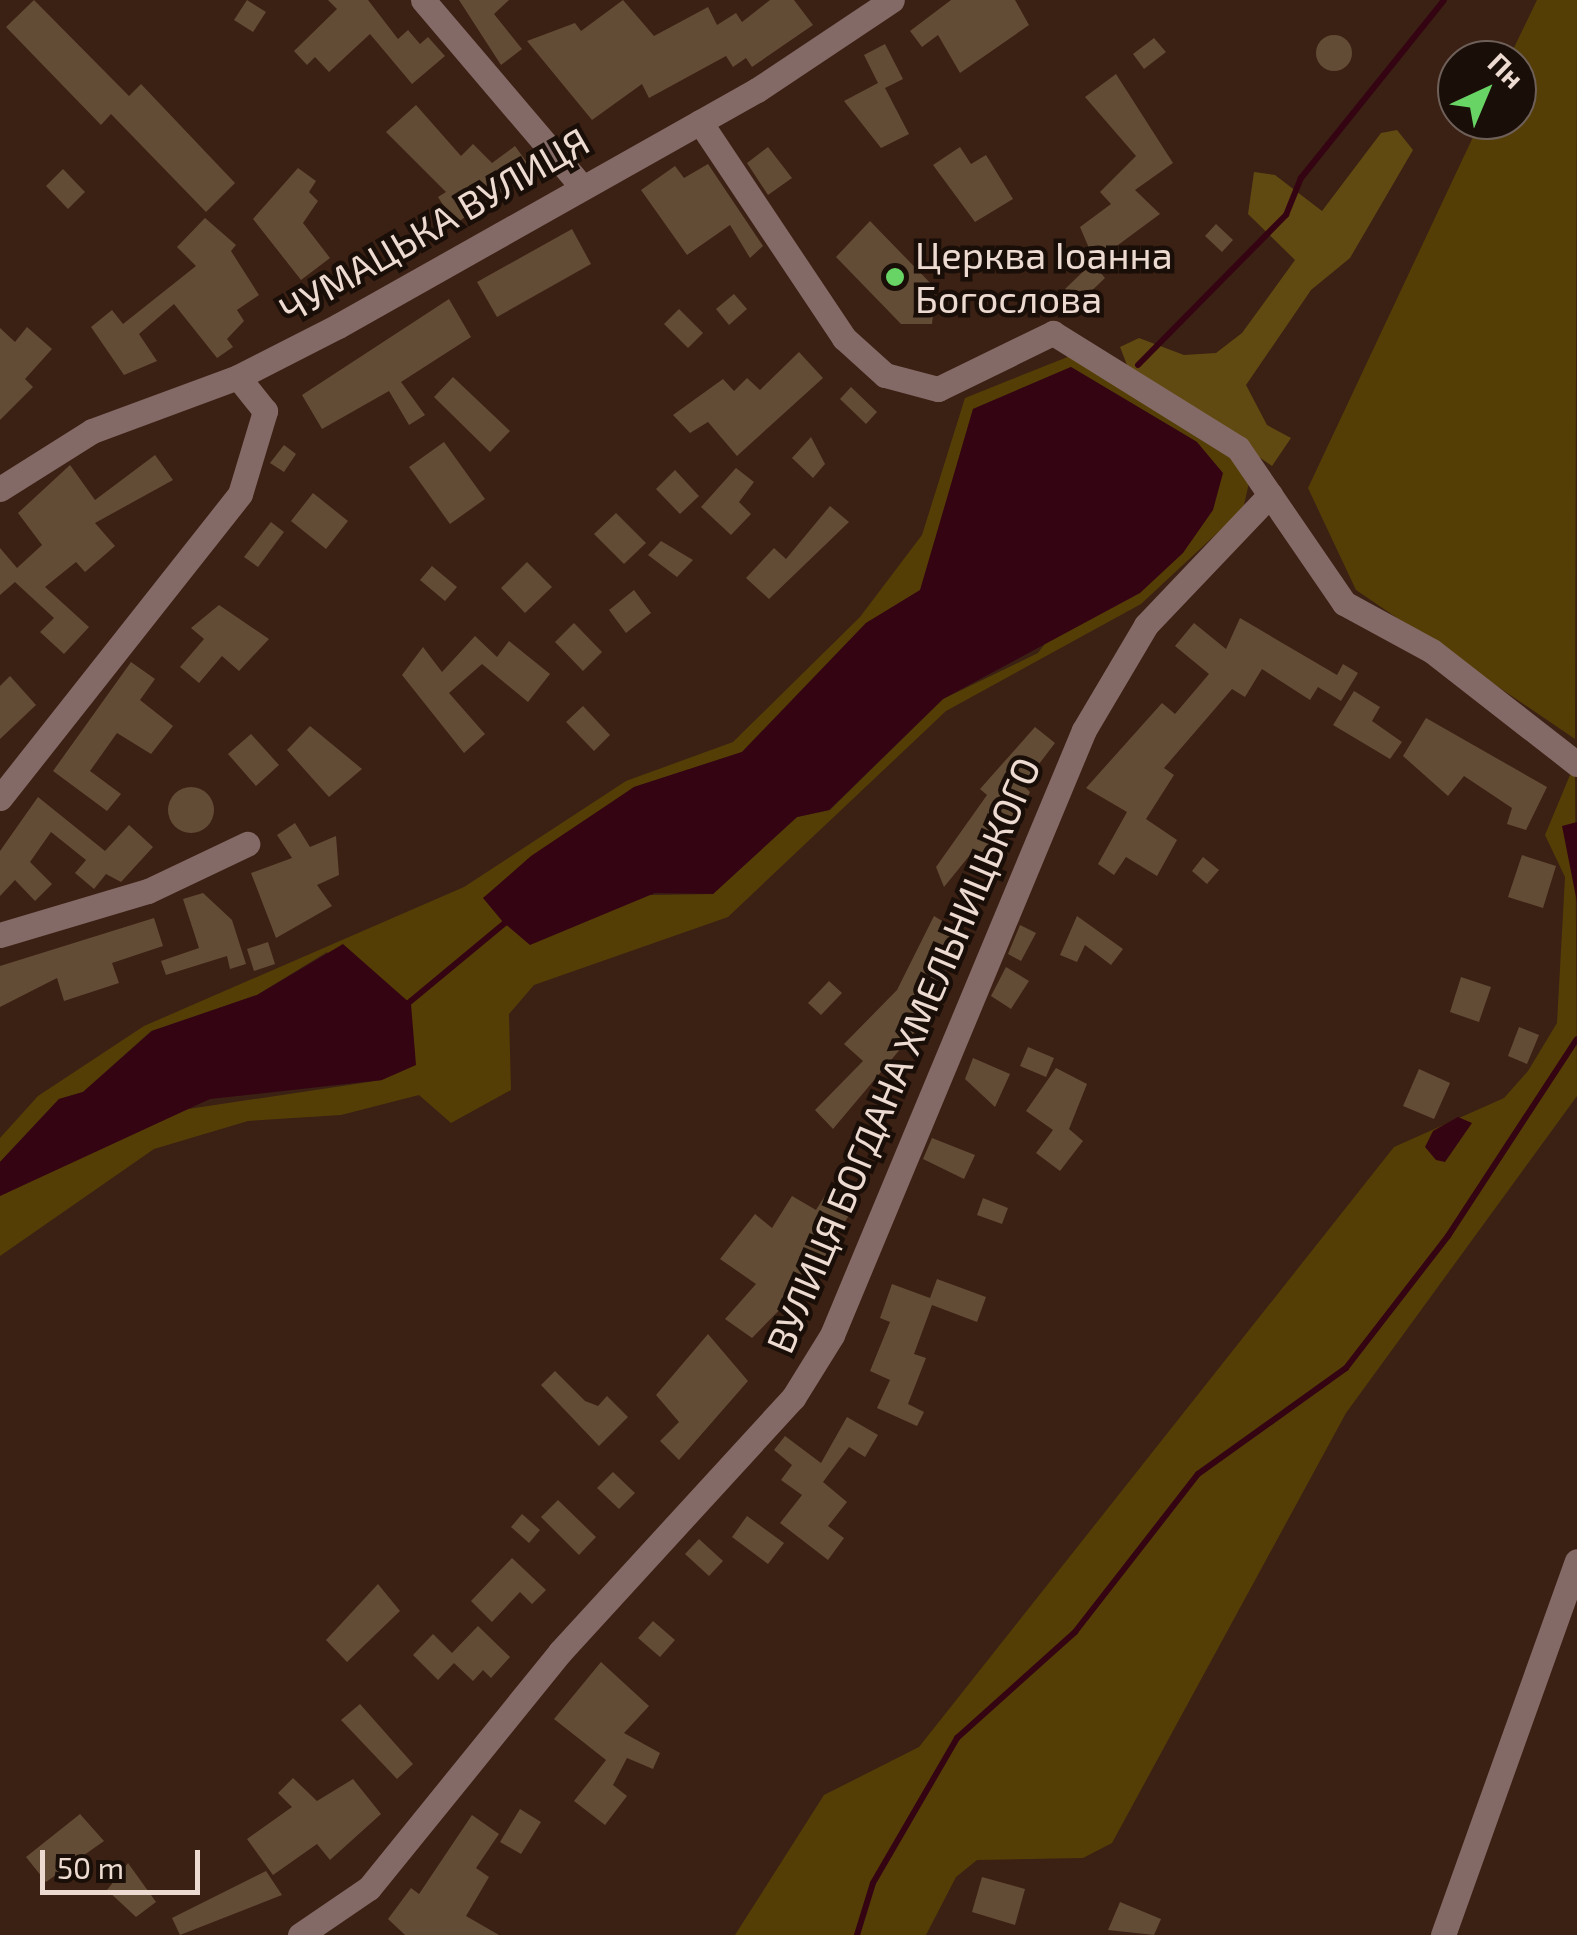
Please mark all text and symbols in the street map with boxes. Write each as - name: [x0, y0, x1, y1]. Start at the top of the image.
- north arrow: [1437, 40, 1537, 140]
- text: Пн: [1482, 45, 1531, 95]
- street label: ЧУМАЦЬКА ВУЛИЦЯ: [271, 118, 597, 332]
- place label: Церква Іоанна Богослова: [915, 232, 1173, 322]
- marker: Церква Іоанна Богослова: [884, 266, 906, 288]
- street label: ВУЛИЦЯ БОГДАНА ХМЕЛЬНИЦЬКОГО: [757, 751, 1049, 1359]
- scale bar: [45, 1830, 205, 1892]
- text: 50 m: [57, 1849, 124, 1885]

